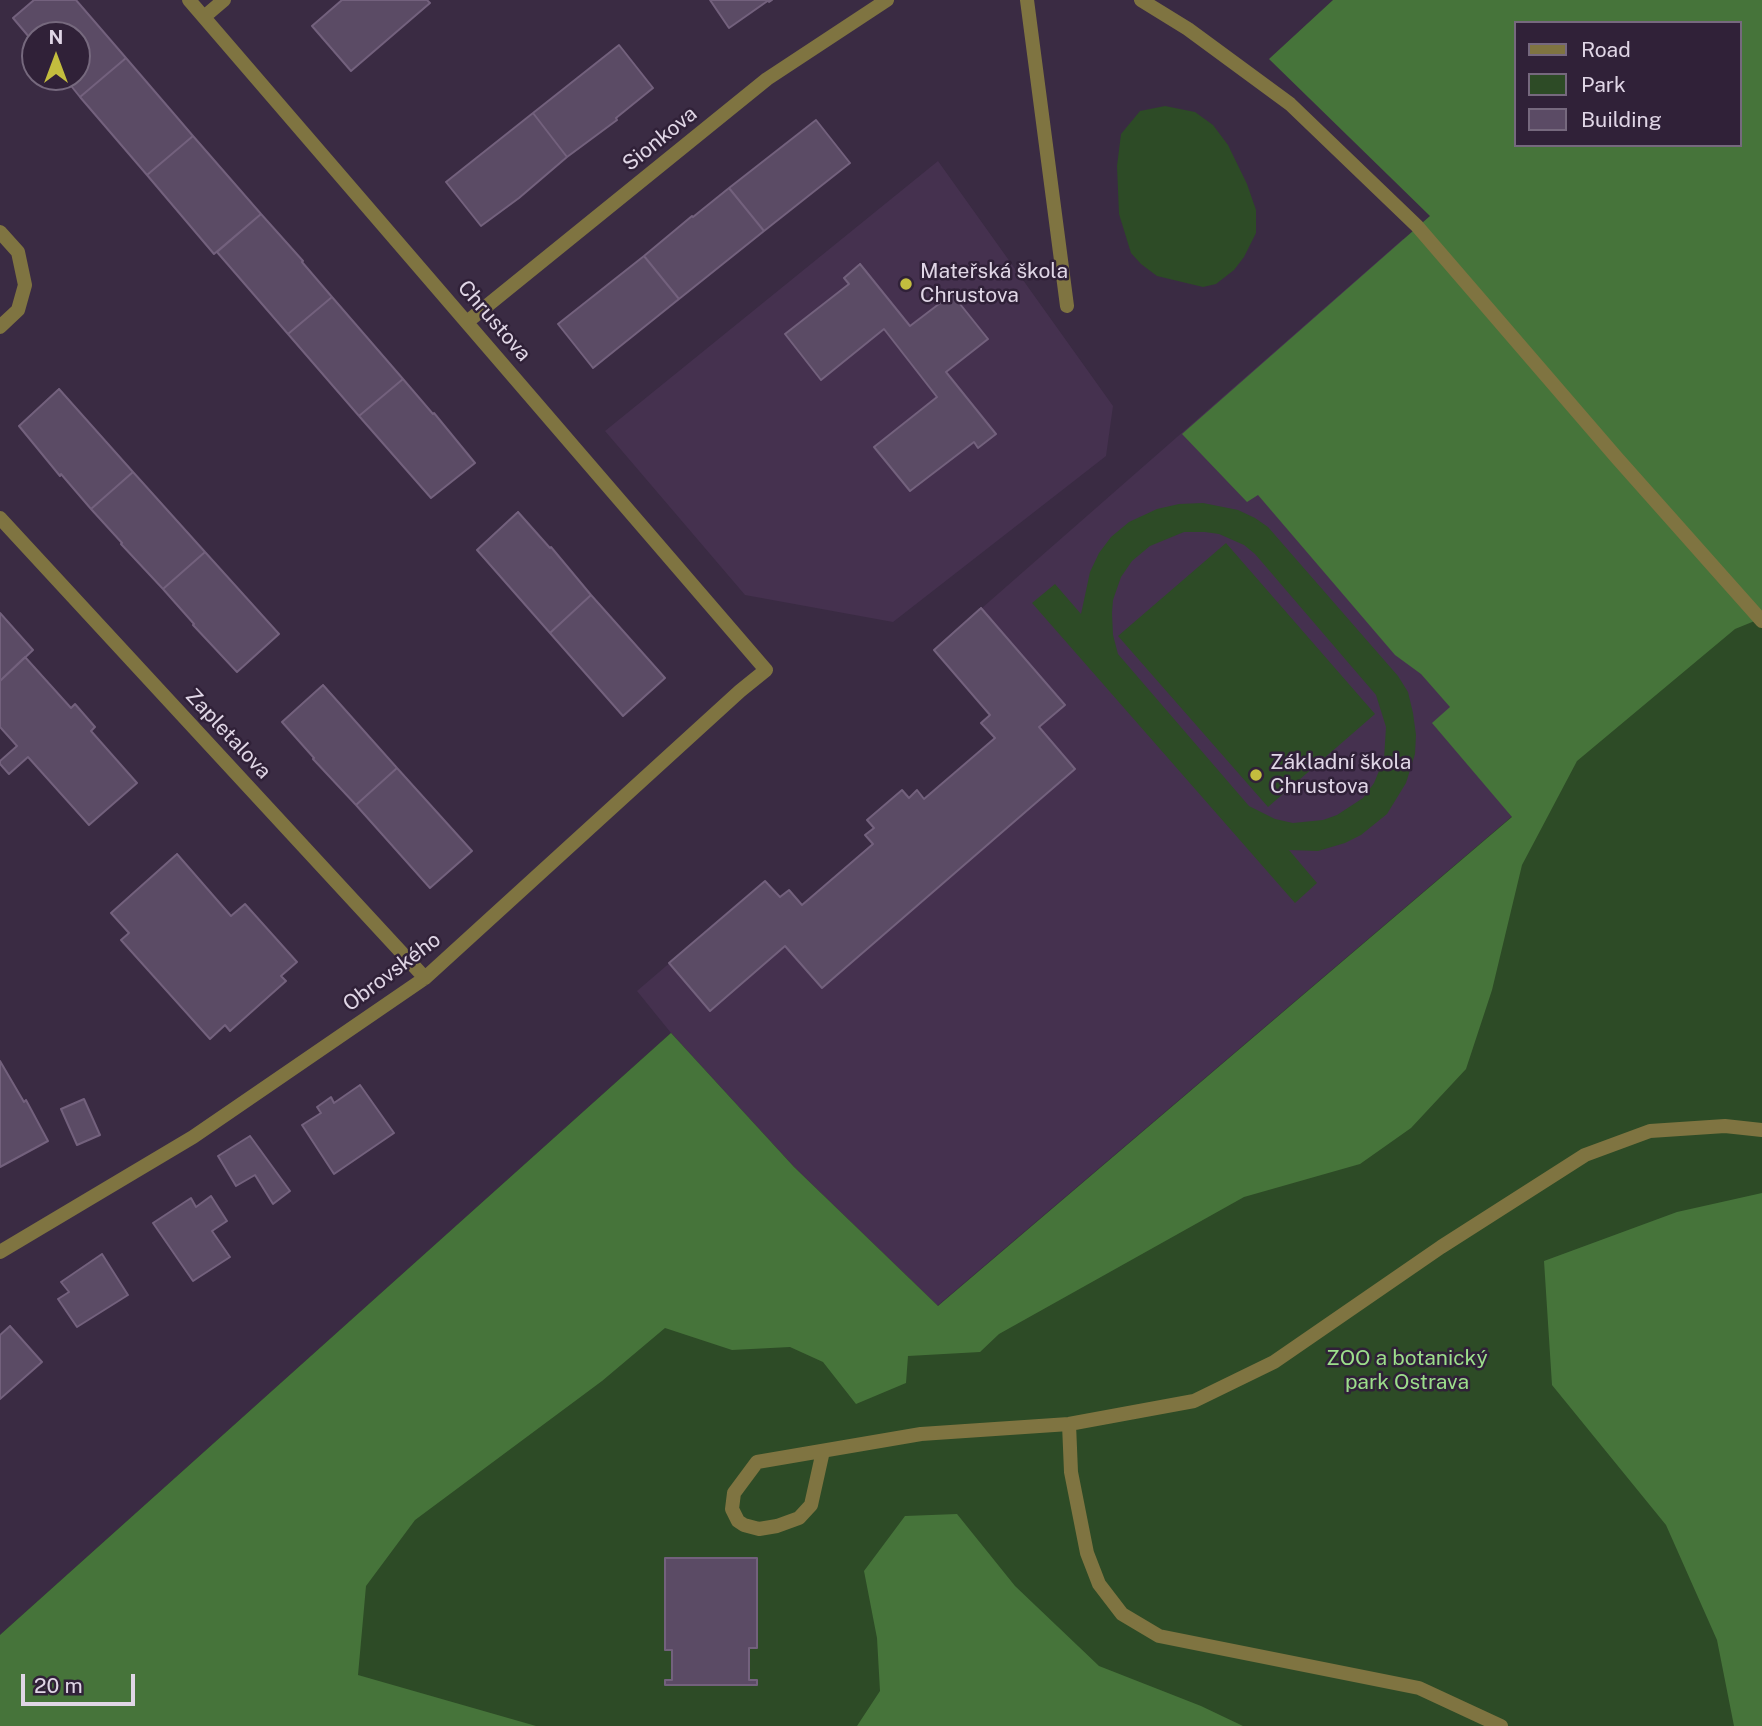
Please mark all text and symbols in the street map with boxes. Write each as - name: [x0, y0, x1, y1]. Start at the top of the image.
- north arrow: [21, 21, 91, 91]
- legend: [1514, 21, 1741, 147]
- text: N: [49, 26, 63, 48]
- text: Road: [1581, 37, 1631, 62]
- text: Park: [1581, 72, 1626, 97]
- street label: Sionkova: [618, 101, 702, 177]
- text: Building: [1581, 107, 1662, 132]
- place label: Mateřská škola Chrustova: [920, 259, 1068, 309]
- street label: Chrustova: [452, 275, 536, 367]
- marker: Mateřská škola Chrustova: [898, 276, 914, 292]
- street label: Zapletalova: [180, 684, 276, 784]
- place label: Základní škola Chrustova: [1270, 750, 1411, 800]
- marker: Základní škola Chrustova: [1248, 767, 1264, 783]
- street label: Obrovského: [338, 927, 446, 1017]
- park label: ZOO a botanický park Ostrava: [1326, 1346, 1488, 1396]
- scale bar: [24, 1660, 138, 1704]
- text: 20 m: [34, 1673, 83, 1698]

